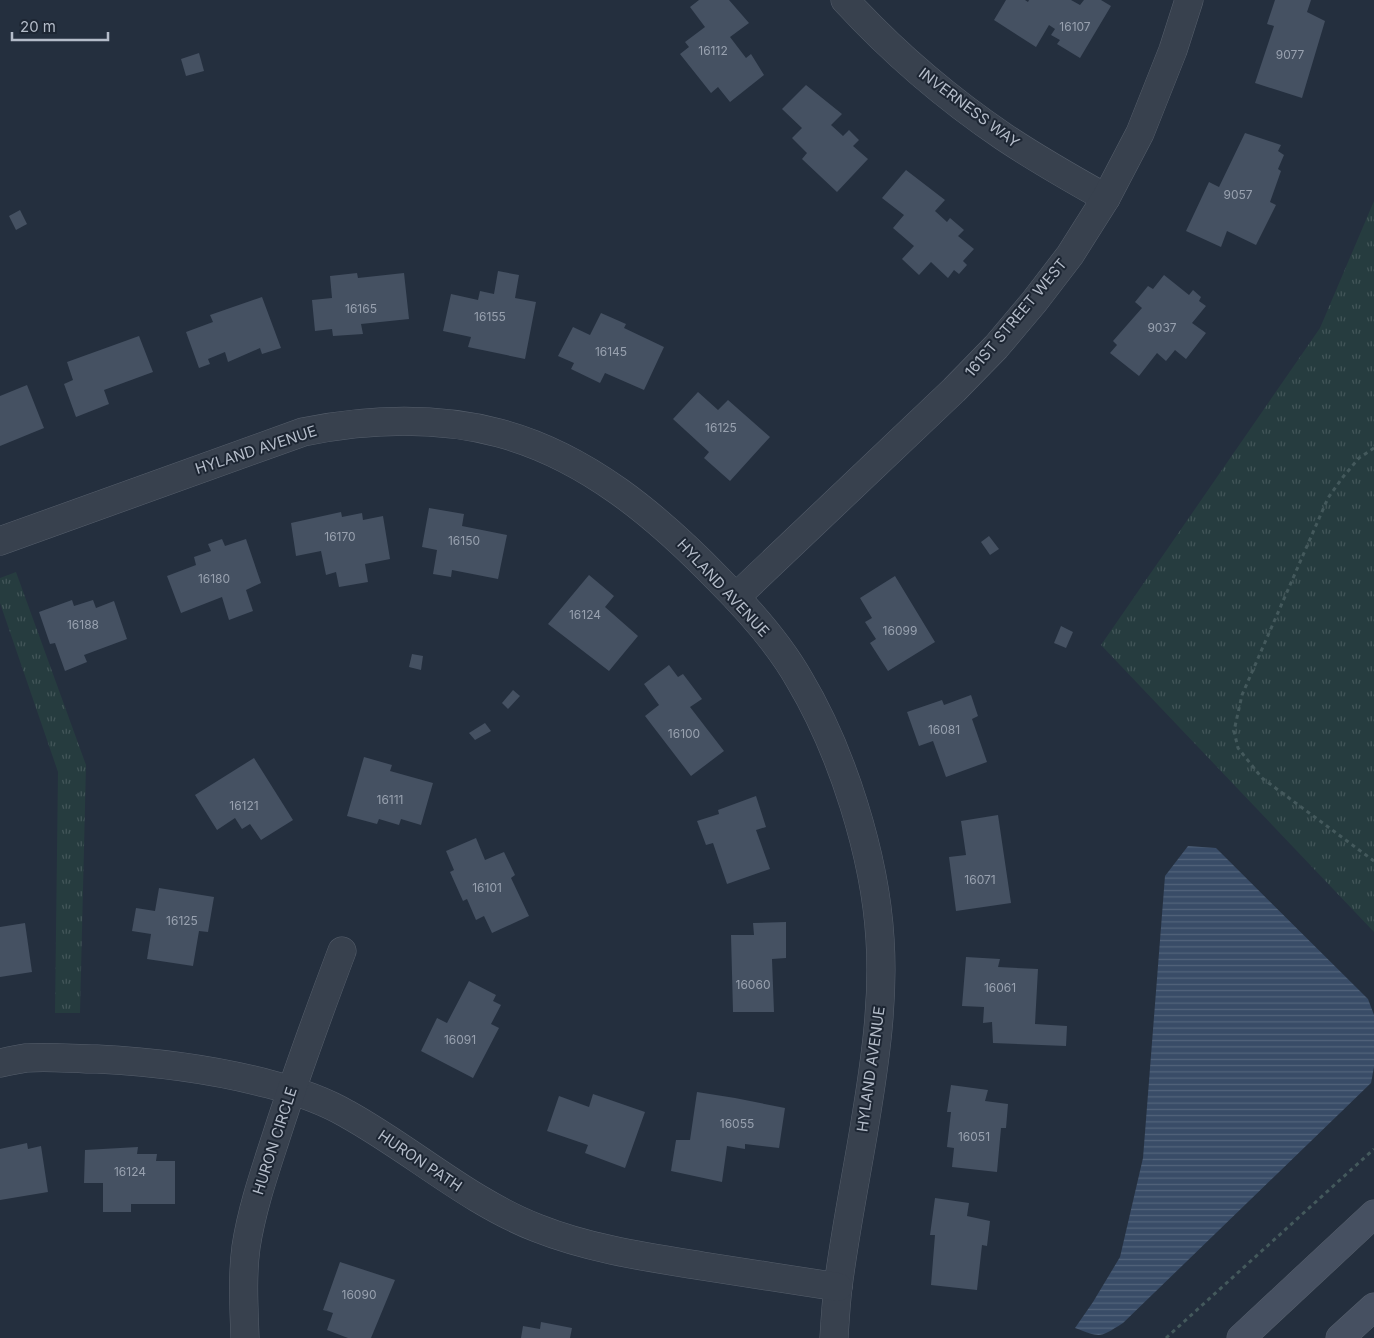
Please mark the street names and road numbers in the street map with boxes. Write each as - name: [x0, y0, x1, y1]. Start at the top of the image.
- street label: INVERNESS WAY: [915, 63, 1024, 152]
- street label: 161ST STREET WEST: [960, 254, 1071, 381]
- street label: HYLAND AVENUE: [193, 421, 319, 478]
- street label: HYLAND AVENUE: [673, 535, 774, 640]
- street label: HYLAND AVENUE: [852, 1005, 889, 1133]
- street label: HURON CIRCLE: [248, 1085, 301, 1197]
- street label: HURON PATH: [375, 1125, 466, 1196]

